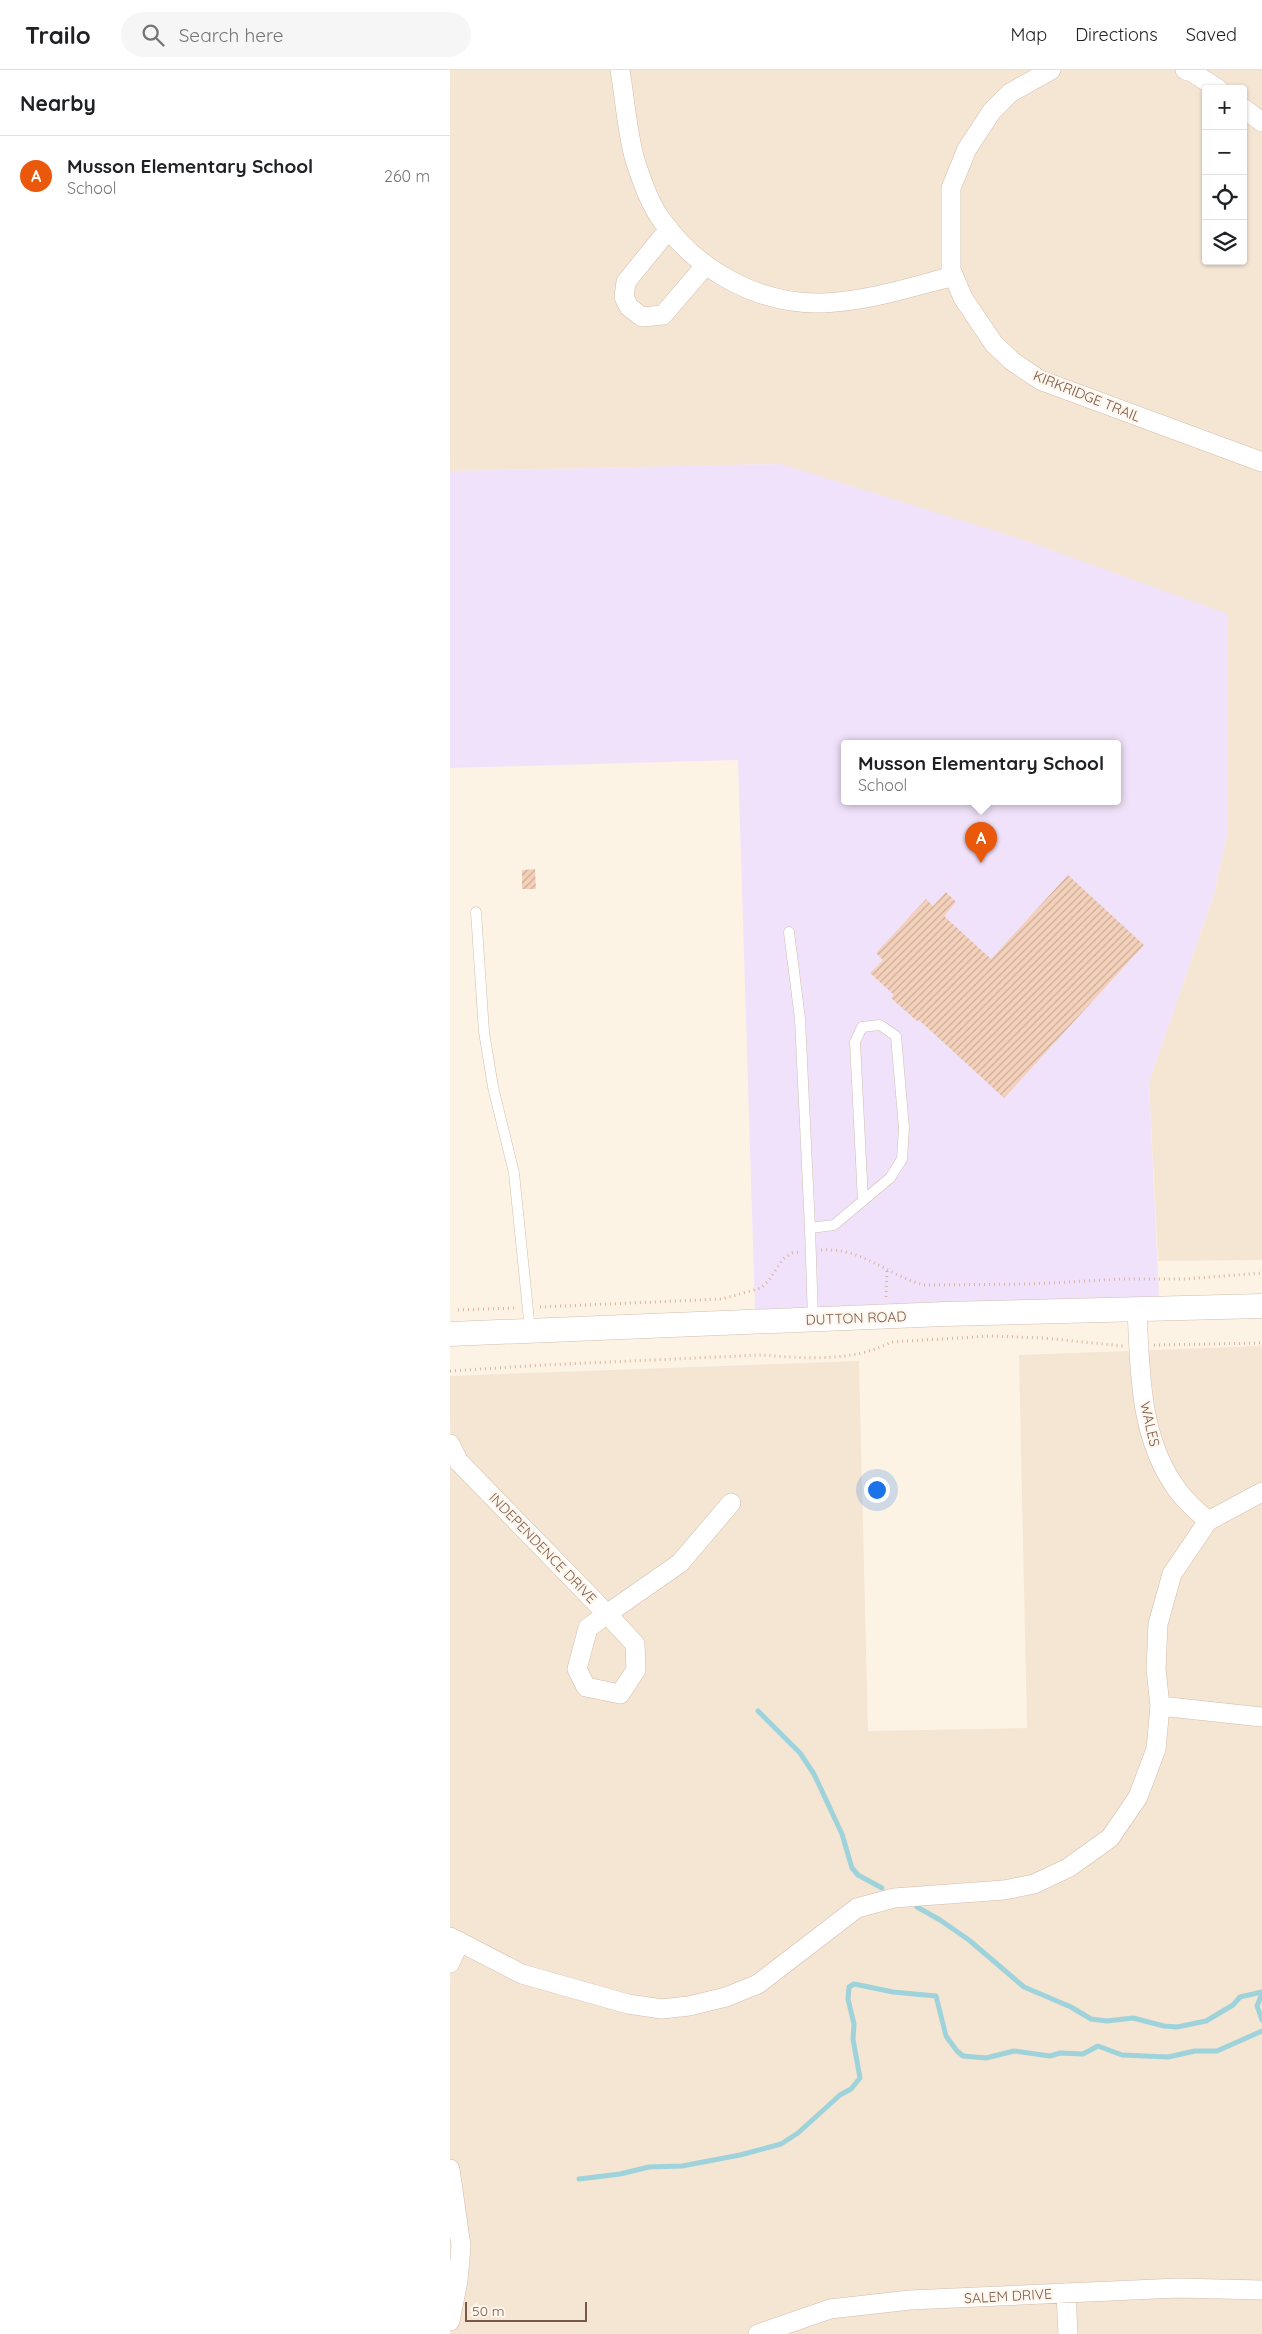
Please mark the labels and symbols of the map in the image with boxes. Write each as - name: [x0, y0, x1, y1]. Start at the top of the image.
- street label: KIRKRIDGE TRAIL: [1031, 366, 1144, 426]
- pin: A: [965, 822, 997, 863]
- street label: DUTTON ROAD: [805, 1307, 907, 1329]
- street label: WALES: [1136, 1400, 1164, 1448]
- your location: [864, 1477, 890, 1503]
- street label: INDEPENDENCE DRIVE: [485, 1489, 601, 1607]
- street label: SALEM DRIVE: [964, 2285, 1052, 2307]
- scale bar: [465, 2299, 588, 2322]

